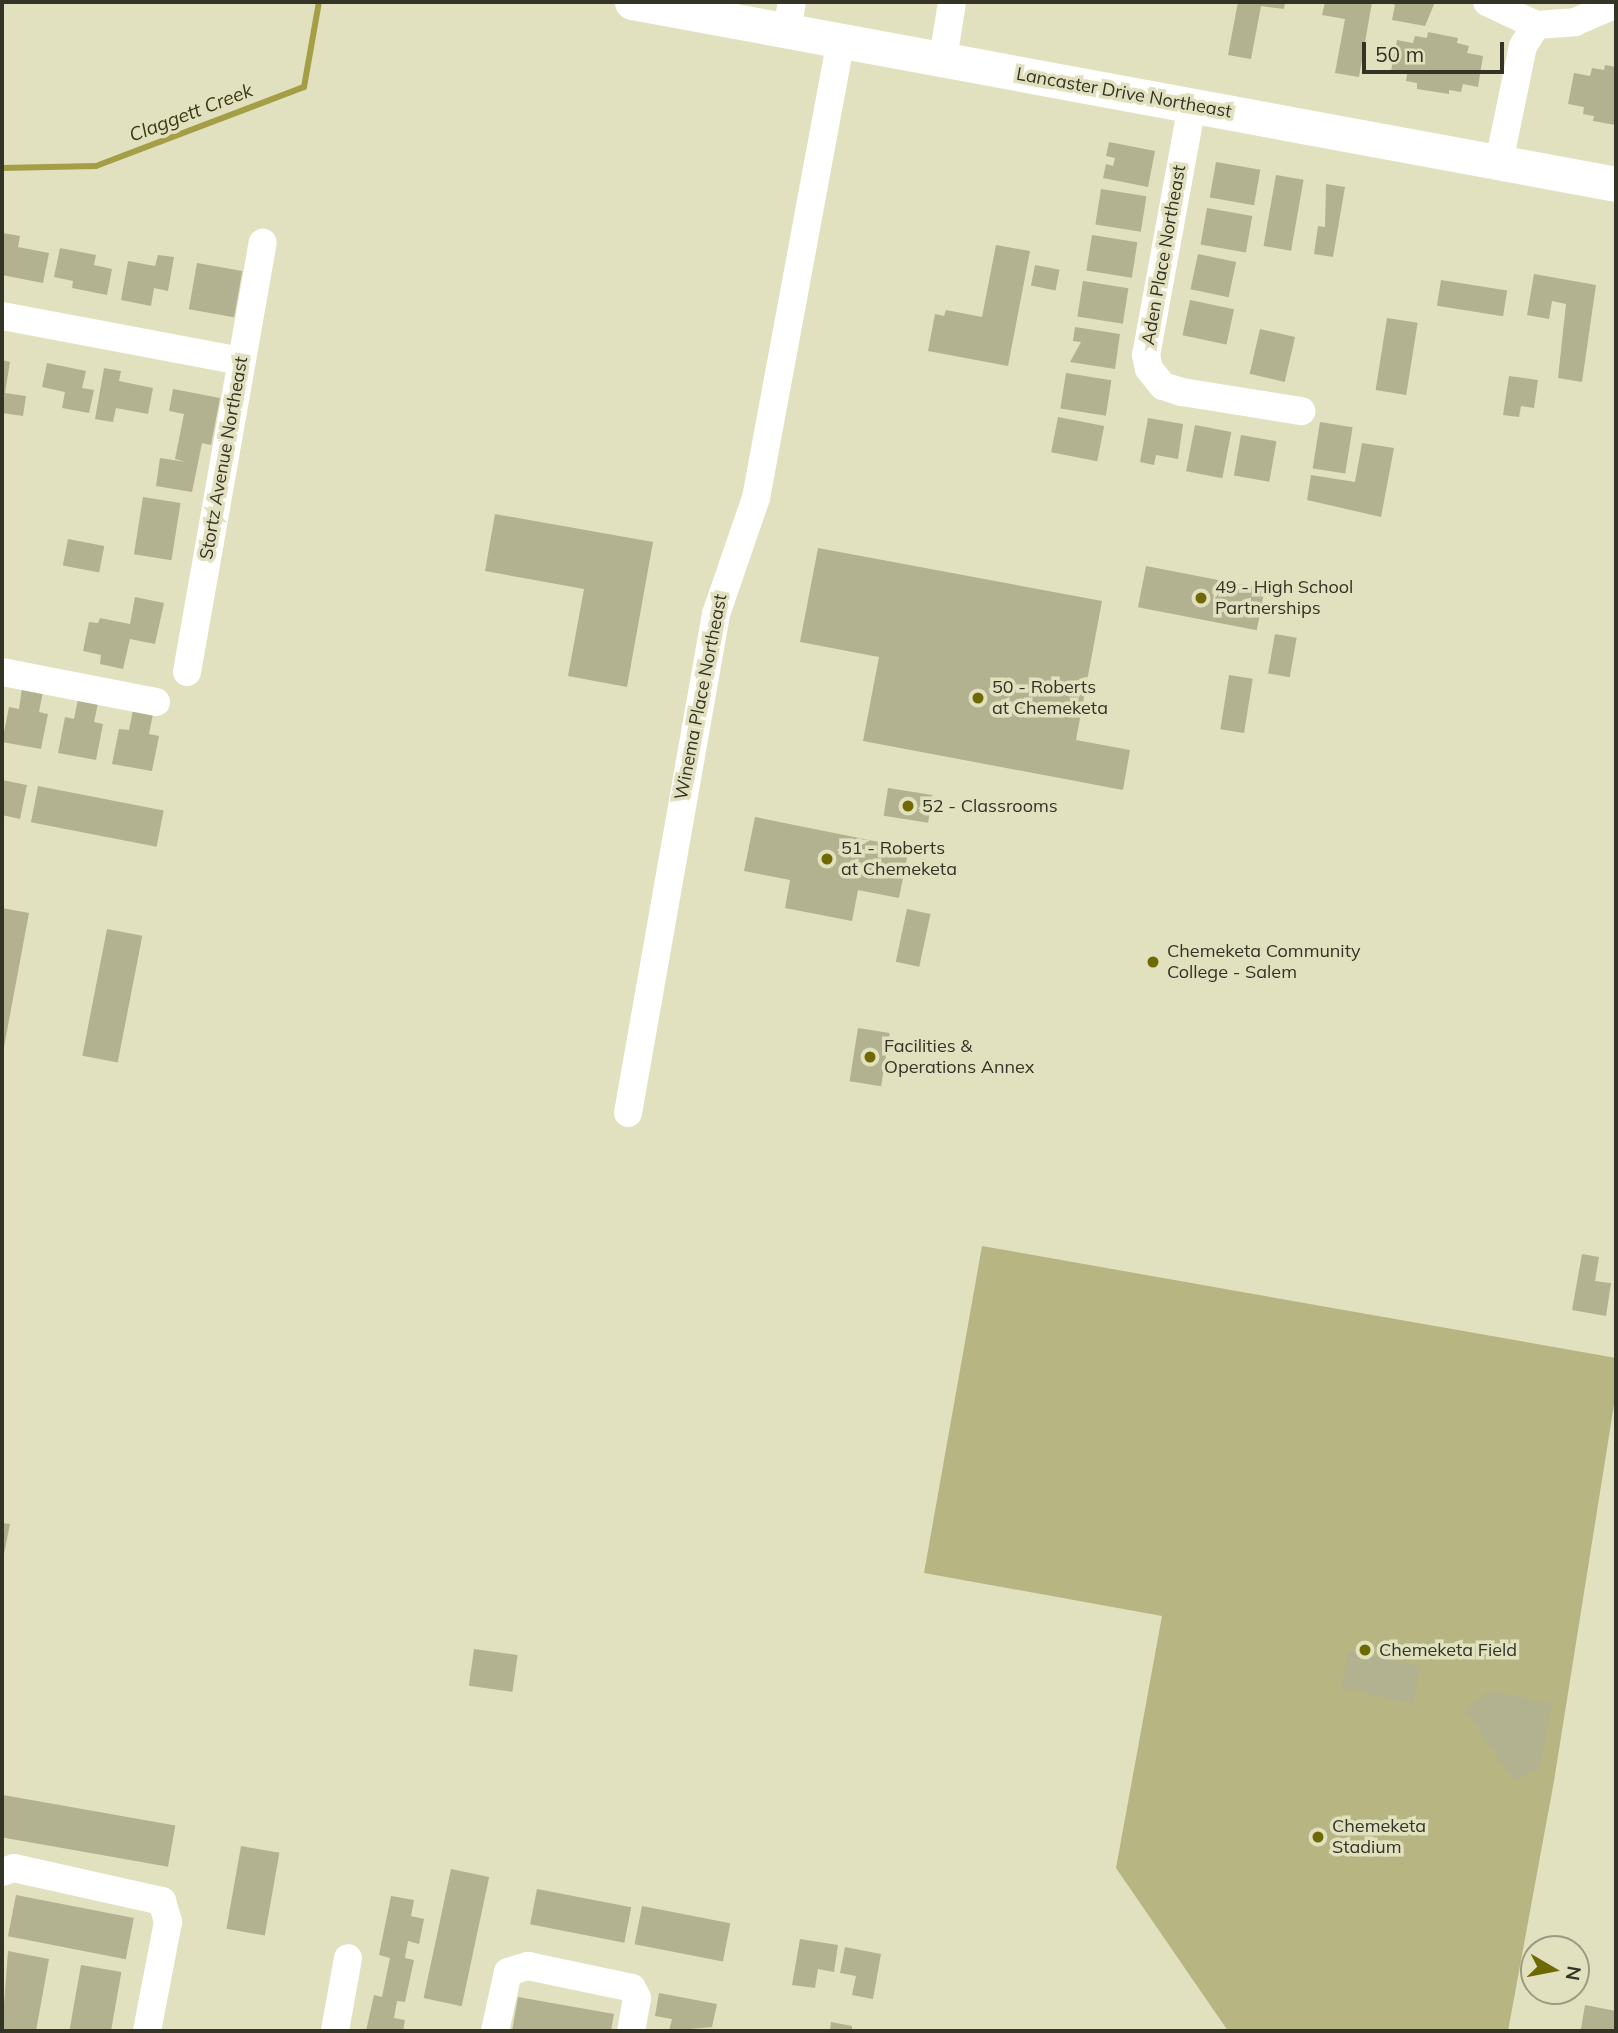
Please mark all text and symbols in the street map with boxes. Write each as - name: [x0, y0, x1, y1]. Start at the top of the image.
- scale bar: [1366, 28, 1508, 72]
- text: 50 m: [1375, 41, 1424, 67]
- street label: Lancaster Drive Northeast: [1015, 63, 1233, 123]
- water label: Claggett Creek: [126, 79, 256, 147]
- street label: Aden Place Northeast: [1138, 163, 1190, 347]
- street label: Stortz Avenue Northeast: [196, 355, 252, 561]
- place label: 49 - High School Partnerships: [1215, 577, 1353, 620]
- marker: 49 - High School Partnerships: [1193, 590, 1209, 606]
- street label: Winema Place Northeast: [670, 592, 732, 802]
- place label: 50 - Roberts at Chemeketa: [992, 677, 1108, 720]
- marker: 50 - Roberts at Chemeketa: [970, 690, 986, 706]
- place label: 52 - Classrooms: [922, 795, 1058, 817]
- marker: 52 - Classrooms: [900, 798, 916, 814]
- place label: 51 - Roberts at Chemeketa: [841, 838, 957, 880]
- marker: 51 - Roberts at Chemeketa: [819, 851, 835, 867]
- place label: Chemeketa Community College - Salem: [1167, 941, 1361, 984]
- marker: Chemeketa Community College - Salem: [1145, 954, 1161, 970]
- place label: Facilities & Operations Annex: [884, 1036, 1034, 1078]
- marker: Facilities & Operations Annex: [862, 1049, 878, 1065]
- place label: Chemeketa Field: [1379, 1639, 1517, 1661]
- marker: Chemeketa Field: [1357, 1642, 1373, 1658]
- place label: Chemeketa Stadium: [1332, 1816, 1426, 1858]
- marker: Chemeketa Stadium: [1310, 1829, 1326, 1845]
- north arrow: [1520, 1935, 1590, 2005]
- text: N: [1561, 1964, 1587, 1982]

